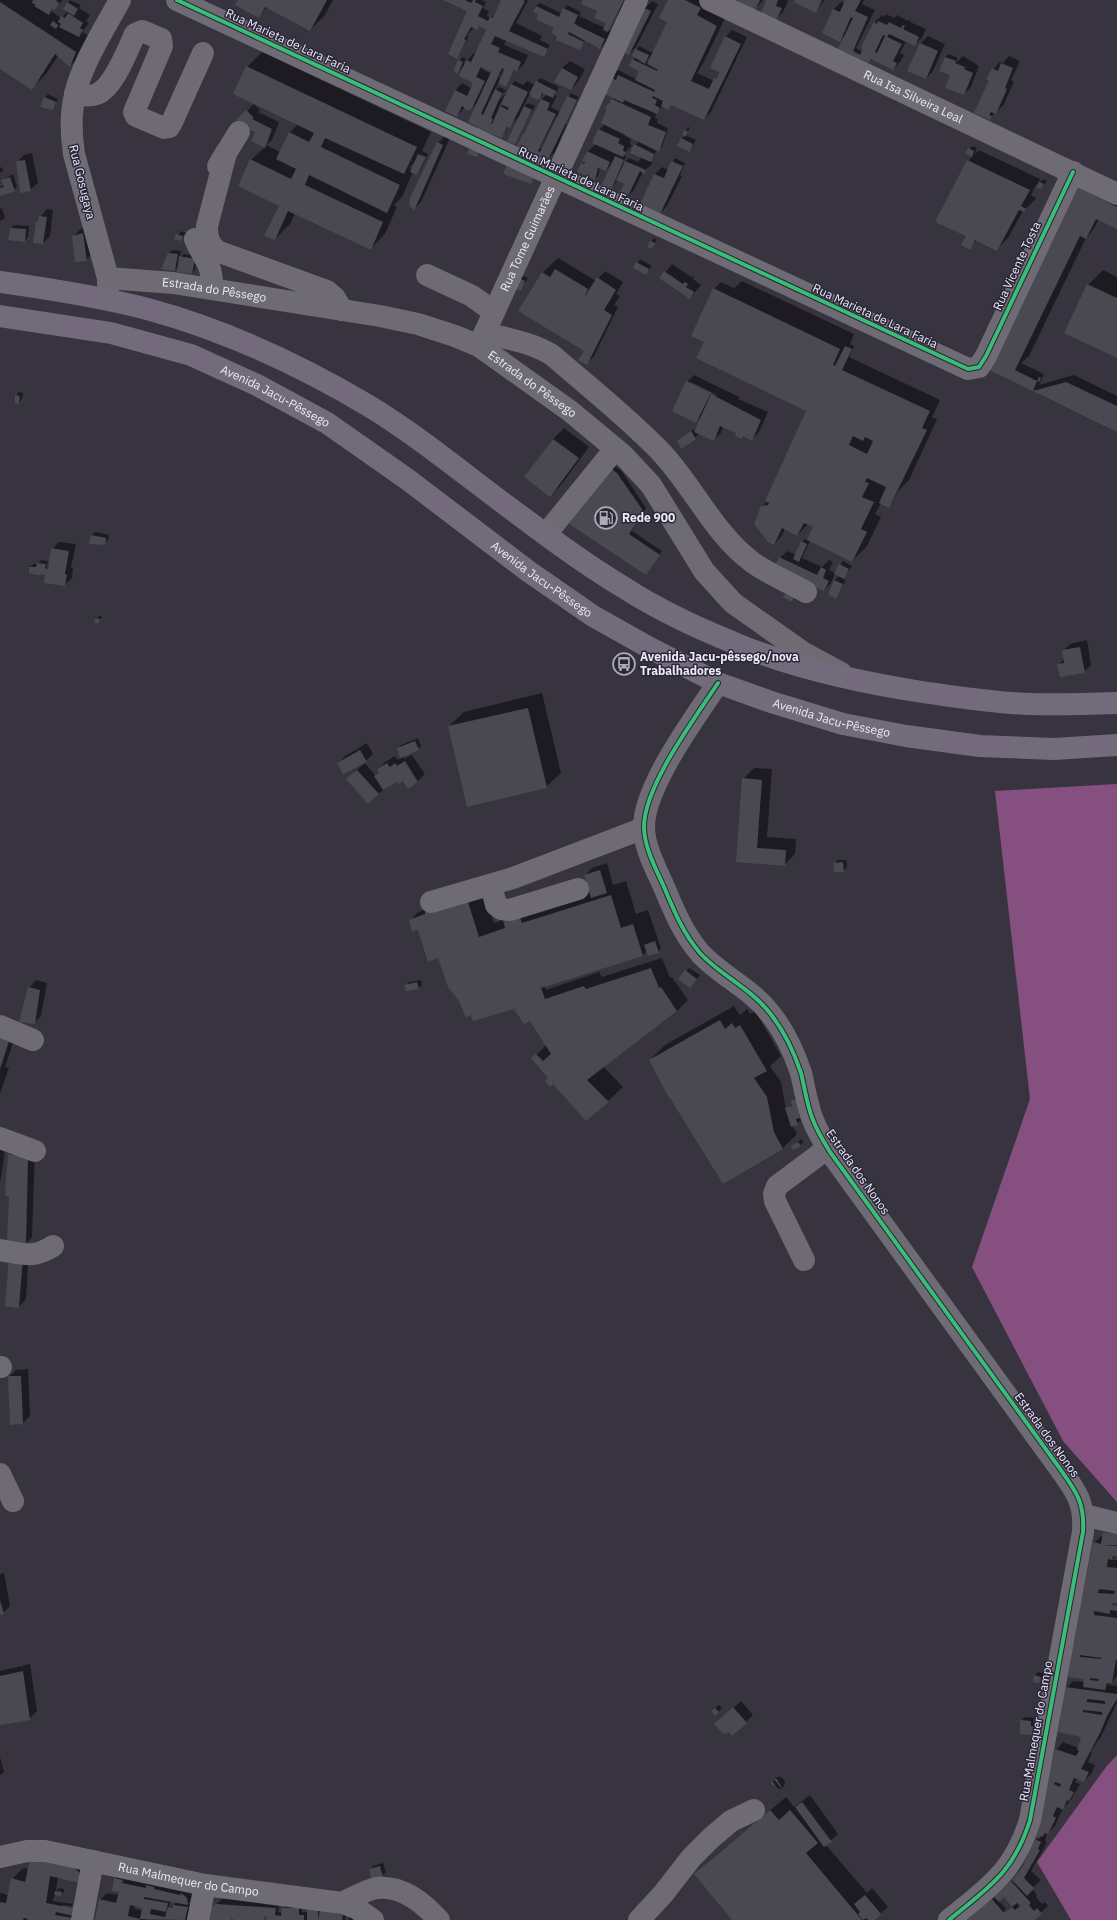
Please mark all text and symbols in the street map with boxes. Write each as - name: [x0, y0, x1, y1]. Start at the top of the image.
- street label: Rua Marieta de Lara Faria: [223, 5, 354, 76]
- street label: Rua Isa Silveira Leal: [861, 66, 965, 126]
- street label: Rua Gosugaya: [66, 143, 99, 221]
- street label: Rua Marieta de Lara Faria: [516, 143, 647, 214]
- street label: Rua Tome Guimarães: [497, 183, 558, 294]
- street label: Rua Vicente Tosta: [989, 219, 1044, 313]
- street label: Estrada do Pêssego: [162, 274, 268, 305]
- street label: Rua Marieta de Lara Faria: [810, 280, 941, 351]
- street label: Estrada do Pêssego: [485, 347, 580, 421]
- street label: Avenida Jacu-Pêssego: [218, 361, 333, 430]
- fuel station icon: Rede 900: [593, 505, 619, 531]
- place label: Rede 900: [622, 510, 675, 525]
- street label: Avenida Jacu-Pêssego: [488, 538, 596, 620]
- place label: Avenida Jacu-pêssego/nova Trabalhadores: [640, 649, 799, 678]
- bus stop icon: Avenida Jacu-pêssego/nova Trabalhadores: [611, 651, 637, 677]
- street label: Avenida Jacu-Pêssego: [771, 695, 892, 740]
- street label: Estrada dos Nonos: [823, 1126, 894, 1217]
- street label: Estrada dos Nonos: [1012, 1389, 1083, 1480]
- street label: Rua Malmequer do Campo: [1016, 1659, 1055, 1802]
- street label: Rua Malmequer do Campo: [117, 1859, 260, 1899]

